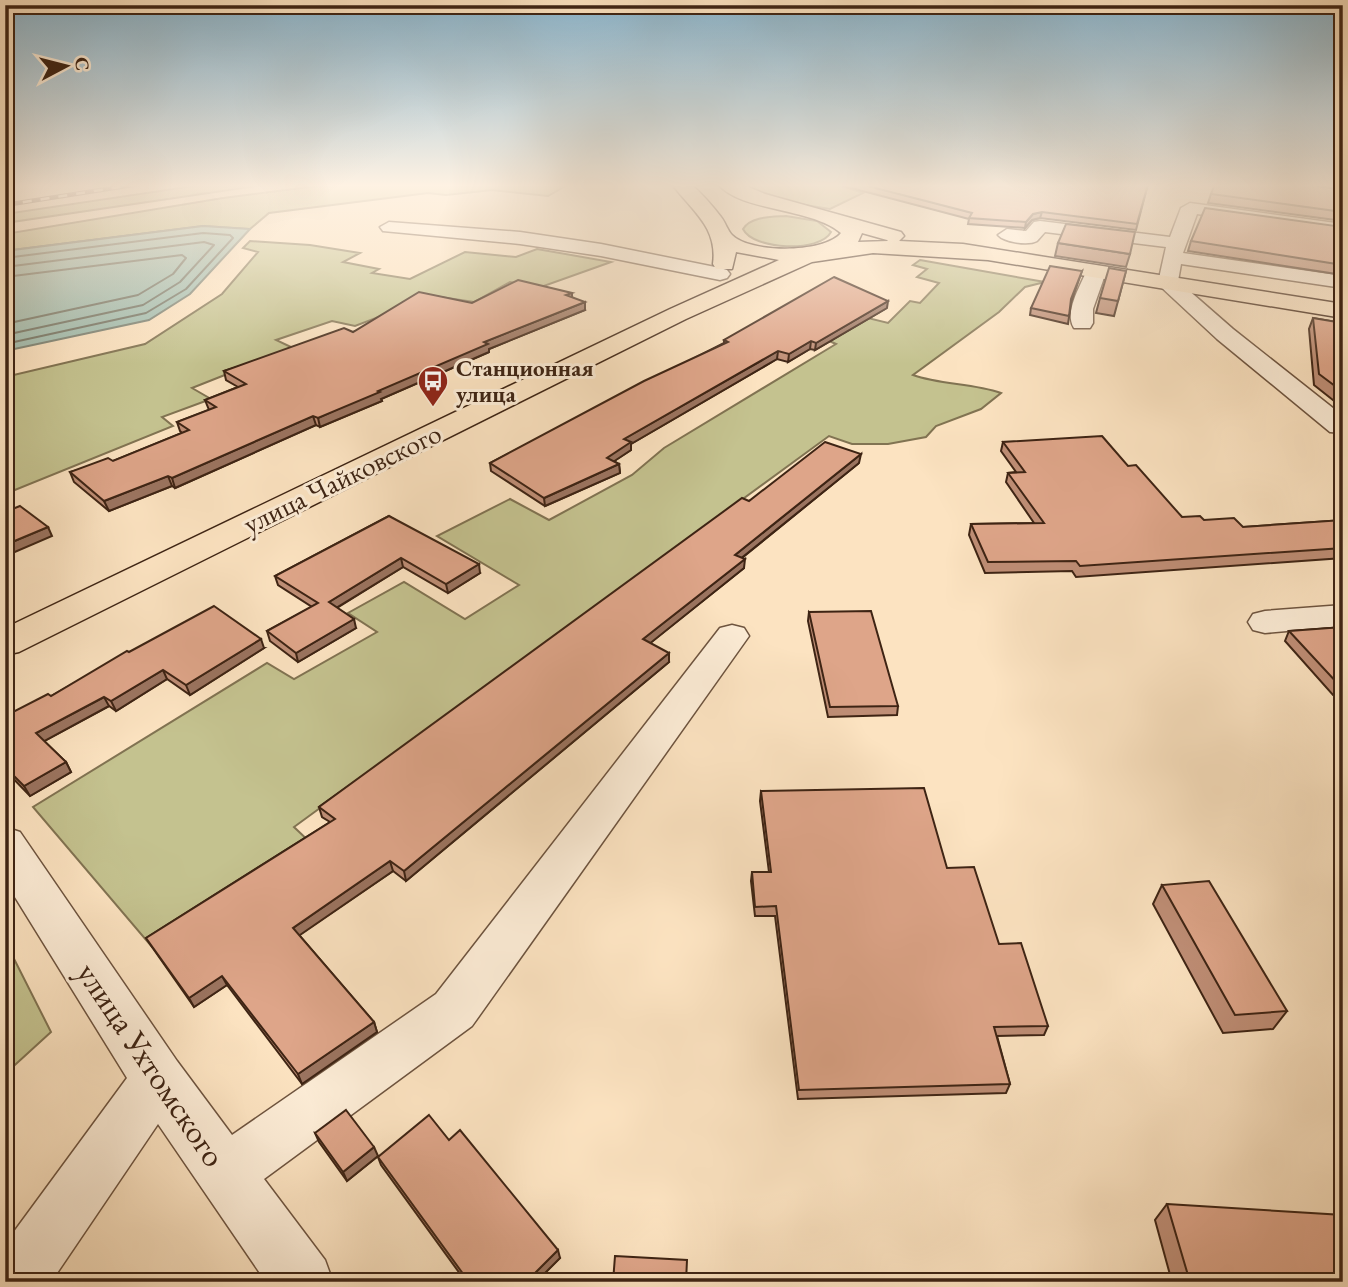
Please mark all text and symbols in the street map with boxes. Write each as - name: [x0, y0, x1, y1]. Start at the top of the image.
- north arrow: [32, 32, 102, 102]
- text: С: [69, 56, 96, 72]
- place label: Станционная улица: [456, 353, 594, 409]
- bus stop icon: Станционная улица: [416, 364, 450, 408]
- street label: улица Чайковского: [237, 414, 447, 542]
- street label: улица Ухтомского: [67, 954, 236, 1175]

